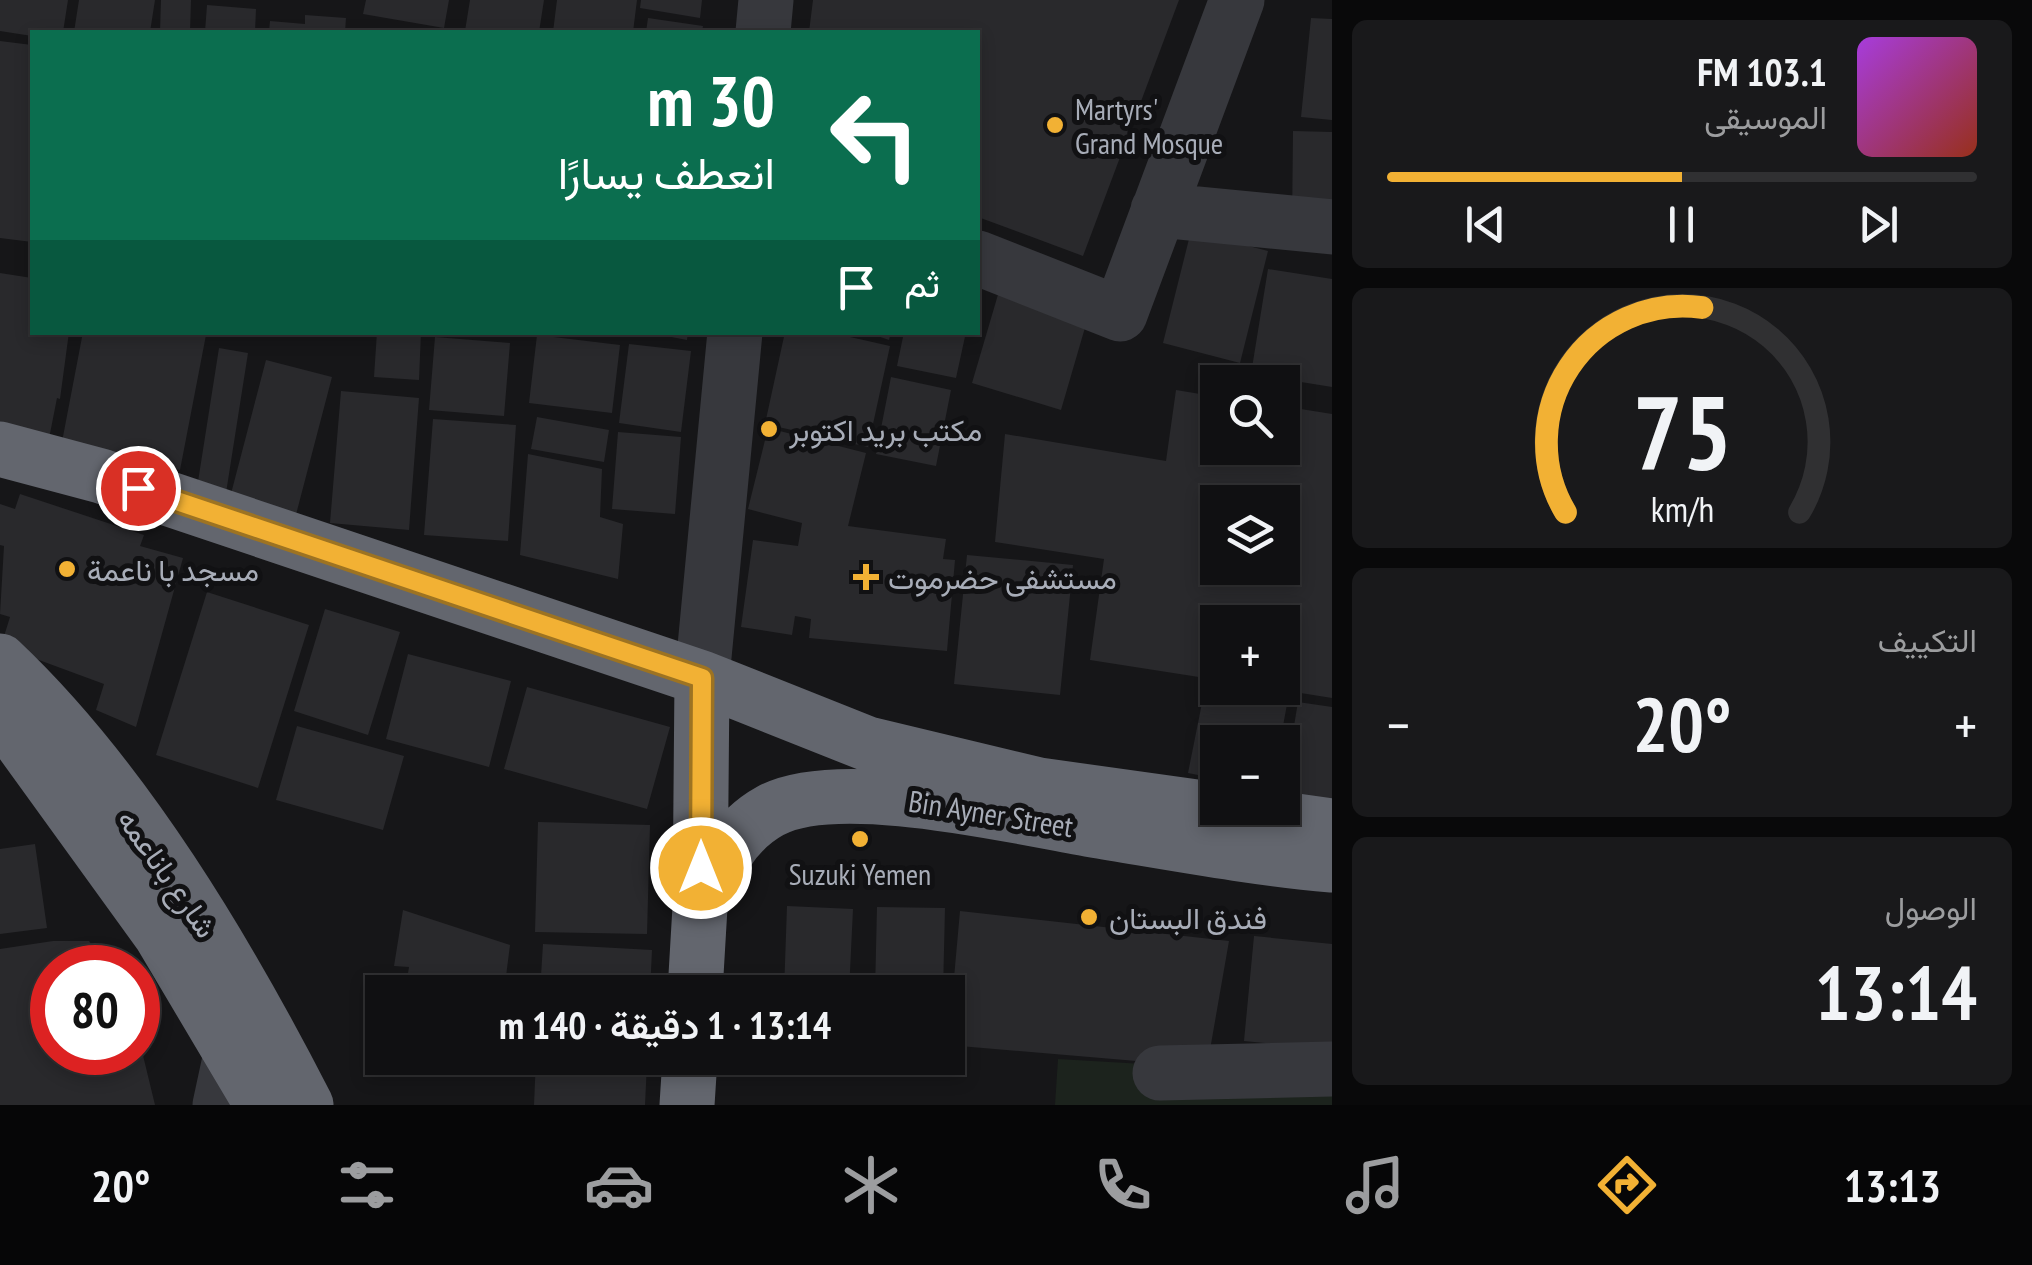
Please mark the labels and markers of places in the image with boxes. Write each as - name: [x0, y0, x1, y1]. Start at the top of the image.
- place label: Martyrs' Grand Mosque: [1075, 89, 1223, 162]
- marker: Martyrs' Grand Mosque: [1044, 114, 1066, 136]
- place label: مكتب بريد اكتوبر: [788, 410, 982, 449]
- marker: مكتب بريد اكتوبر: [758, 418, 780, 440]
- pin: [96, 446, 181, 531]
- place label: مسجد با ناعمة: [87, 550, 259, 589]
- marker: مسجد با ناعمة: [56, 558, 78, 580]
- place label: مستشفى حضرموت: [888, 558, 1117, 597]
- marker: مستشفى حضرموت: [853, 564, 879, 590]
- marker: Suzuki Yemen: [849, 828, 871, 850]
- place label: Suzuki Yemen: [789, 854, 931, 893]
- place label: فندق البستان: [1109, 898, 1267, 937]
- marker: فندق البستان: [1078, 906, 1100, 928]

